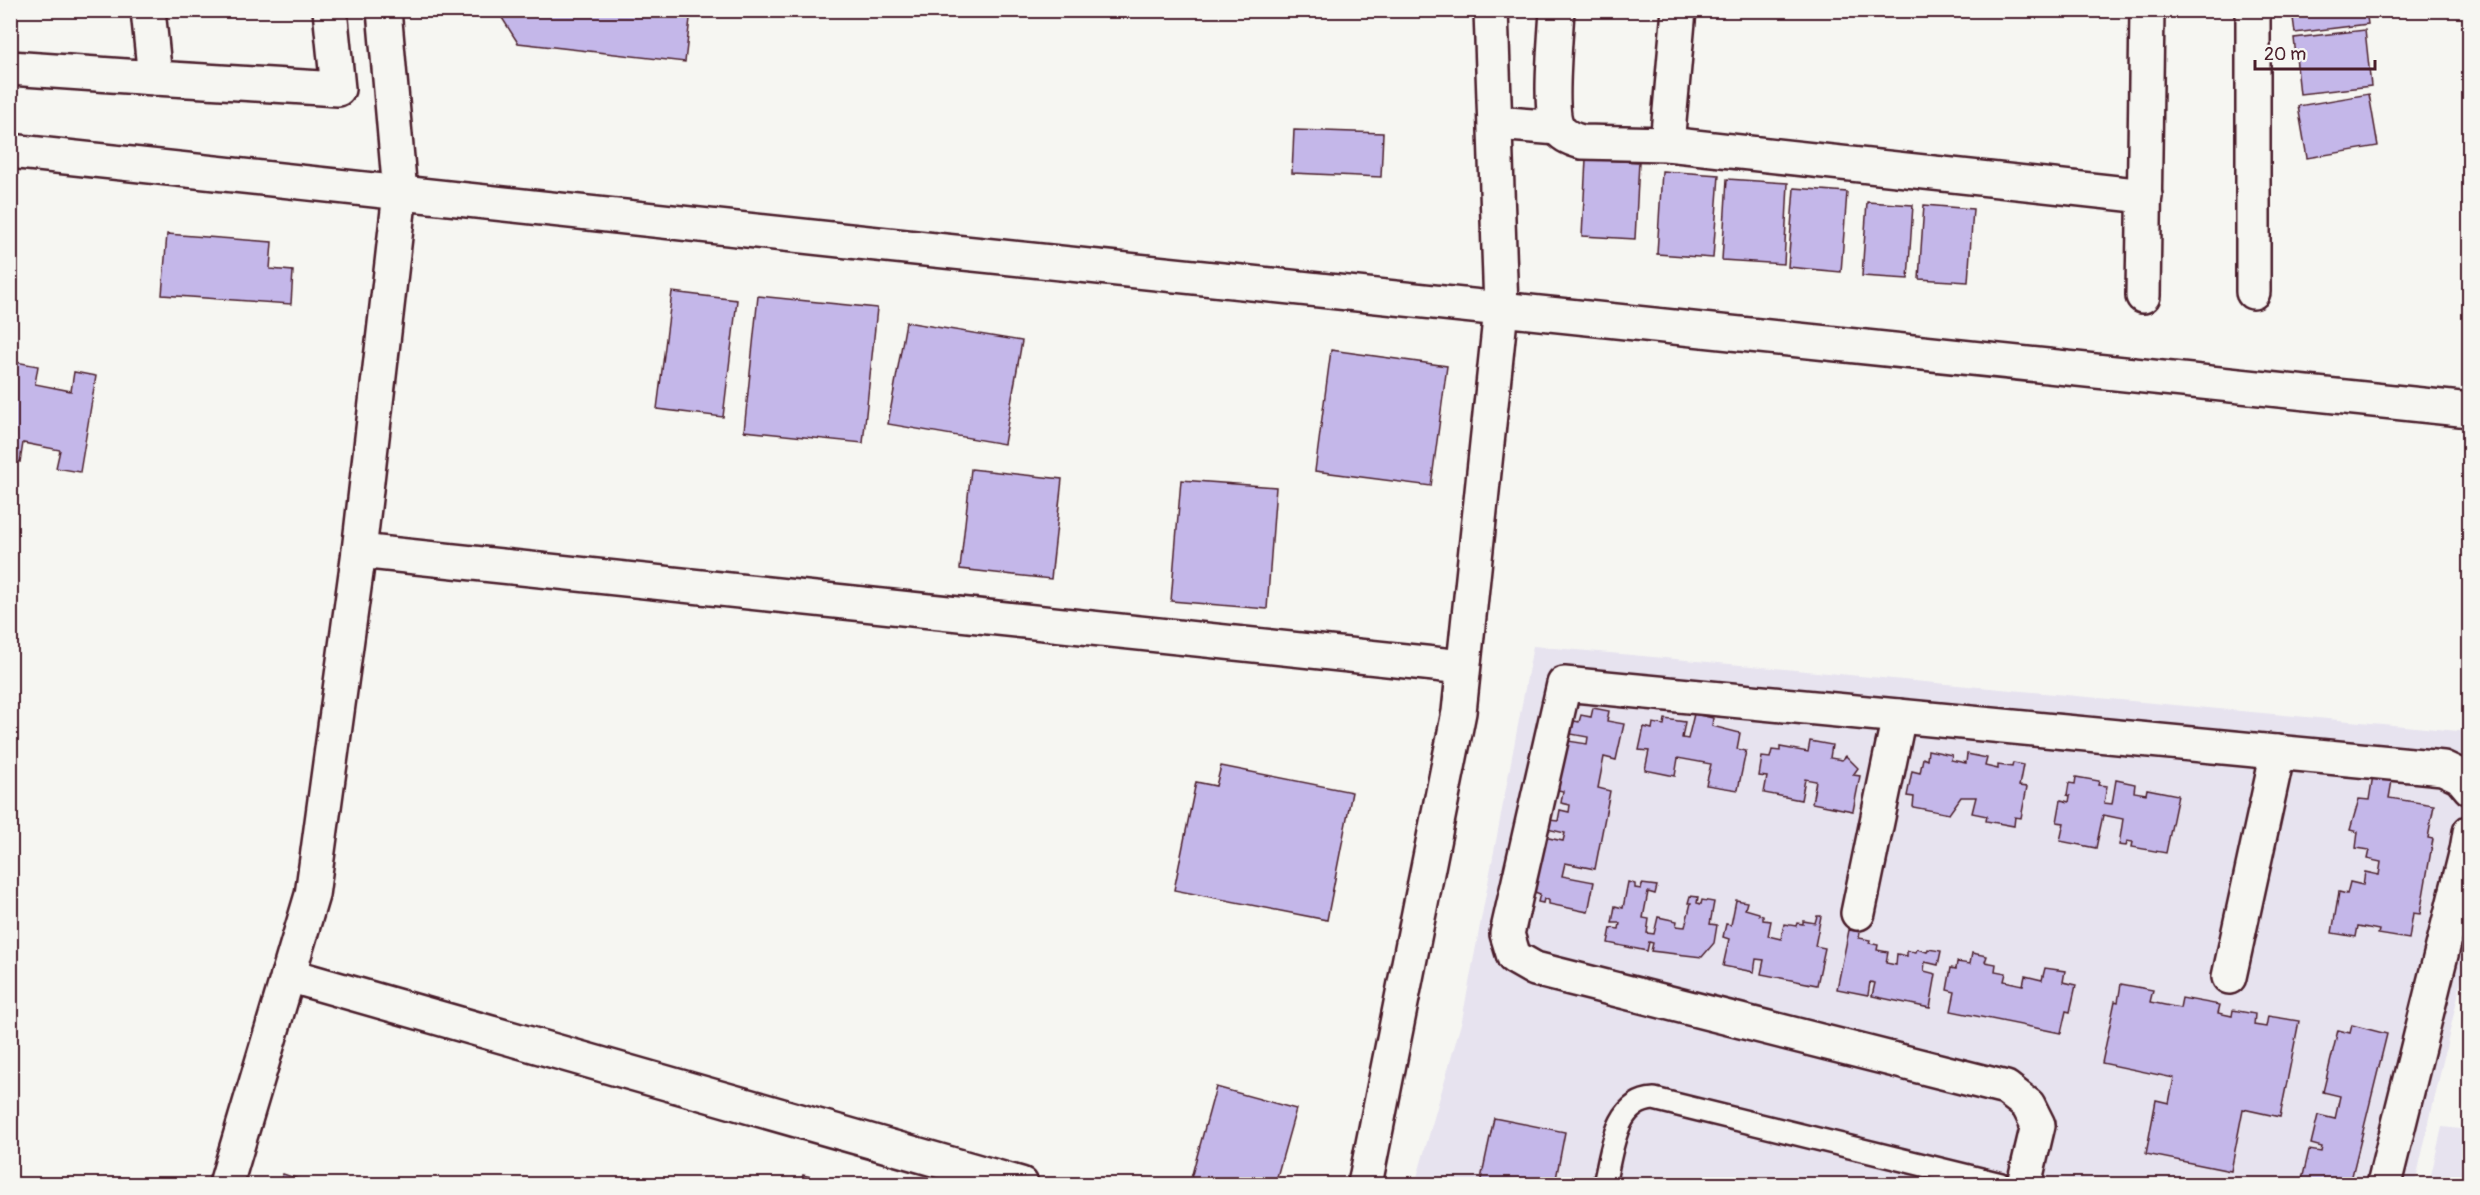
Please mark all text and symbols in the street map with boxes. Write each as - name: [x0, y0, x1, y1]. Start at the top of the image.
- scale bar: [2255, 33, 2375, 71]
- text: 20 m: [2264, 43, 2306, 66]

